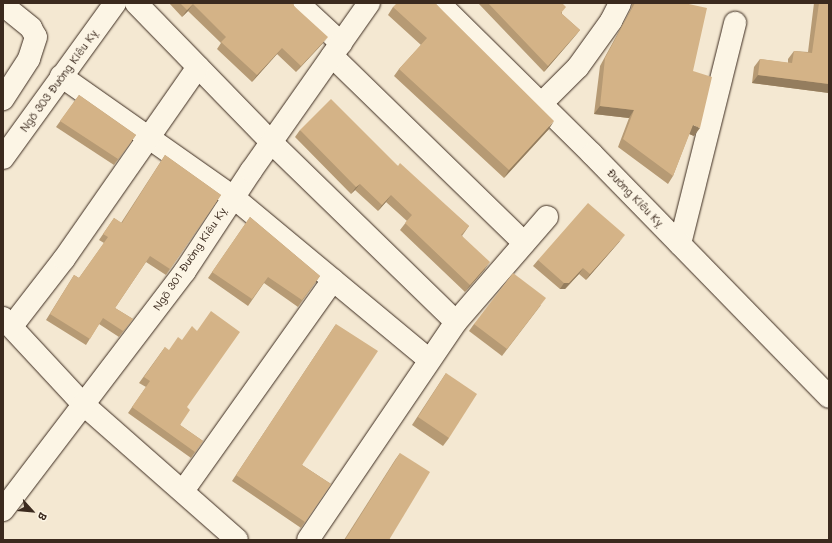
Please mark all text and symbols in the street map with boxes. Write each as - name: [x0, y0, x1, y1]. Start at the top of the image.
- street label: Ngõ 303 Đường Kiêu Kỵ: [18, 27, 100, 135]
- street label: Đường Kiêu Kỵ: [604, 166, 666, 230]
- street label: Ngõ 301 Đường Kiêu Kỵ: [151, 205, 229, 313]
- north arrow: [12, 491, 52, 531]
- text: B: [35, 510, 52, 523]

